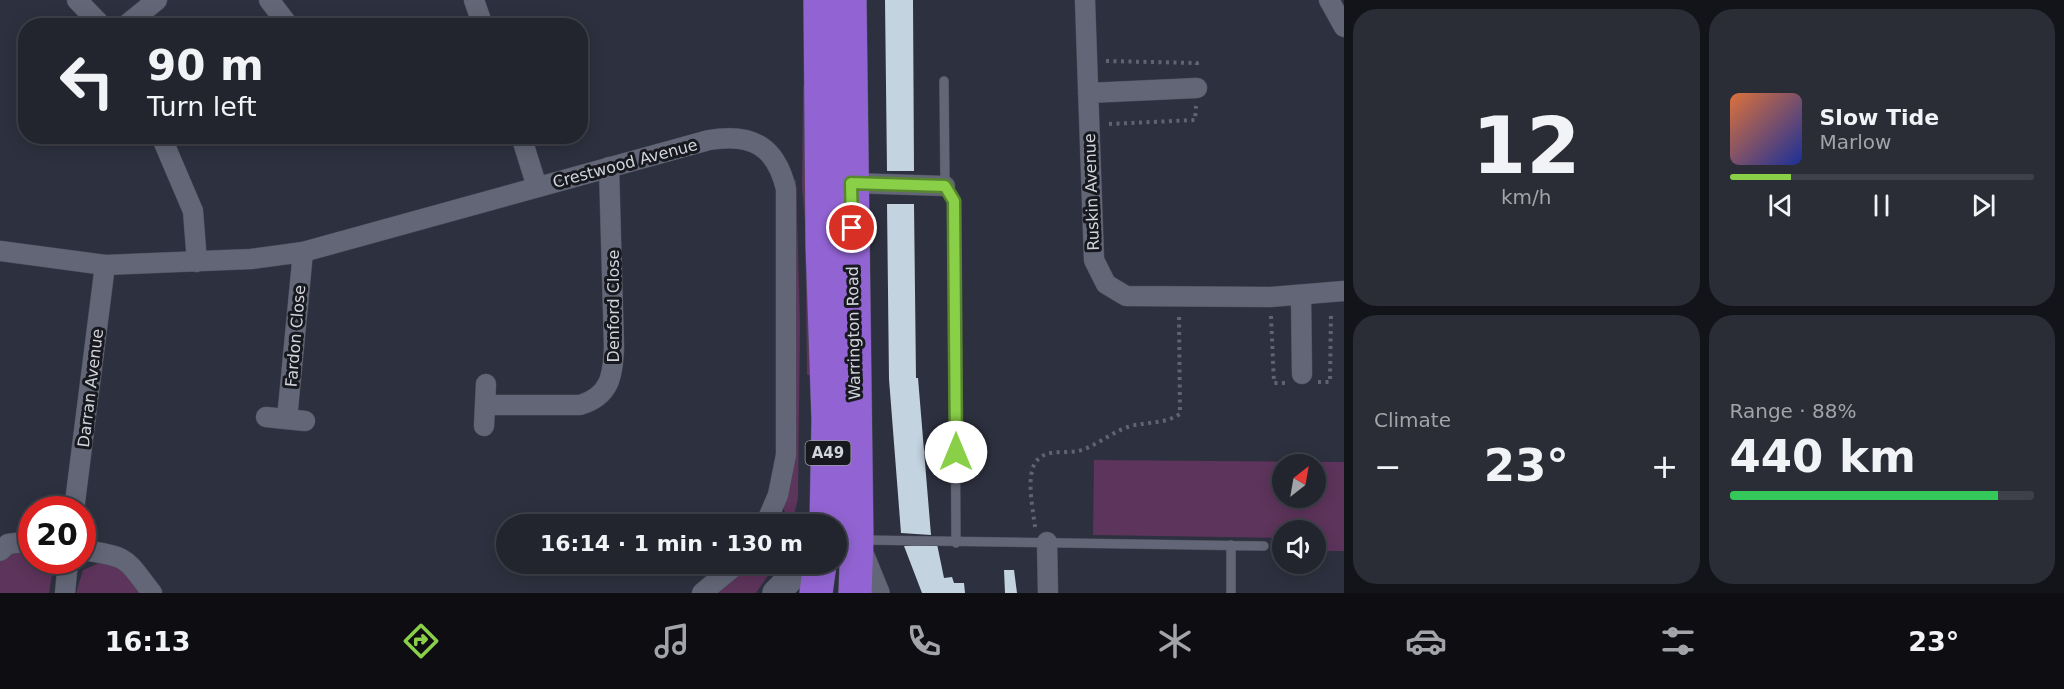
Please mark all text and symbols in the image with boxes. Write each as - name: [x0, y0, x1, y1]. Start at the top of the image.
- text: 90 m: [147, 41, 264, 90]
- icon: left: [48, 42, 126, 120]
- text: Turn left: [147, 91, 257, 122]
- text: 12: [1472, 101, 1581, 191]
- text: Slow Tide: [1820, 105, 1939, 130]
- text: Marlow: [1820, 130, 1891, 154]
- street label: Ruskin Avenue: [1080, 133, 1103, 251]
- street label: Crestwood Avenue: [551, 135, 700, 192]
- text: km/h: [1501, 185, 1551, 209]
- icon: previous: [1764, 189, 1797, 222]
- icon: pause: [1865, 189, 1898, 222]
- icon: next: [1967, 189, 2000, 222]
- pin: [826, 202, 877, 253]
- icon: arrive: [835, 211, 868, 244]
- street label: Denford Close: [604, 250, 623, 362]
- street label: Warrington Road: [843, 266, 864, 400]
- street label: Fardon Close: [282, 284, 309, 388]
- street label: Darran Avenue: [74, 328, 107, 449]
- text: Range · 88%: [1730, 399, 1856, 423]
- text: Climate: [1374, 408, 1451, 432]
- position arrow: [924, 420, 988, 484]
- text: 440 km: [1730, 430, 1916, 483]
- text: 23°: [1484, 439, 1569, 492]
- road number: A49: [806, 441, 850, 465]
- text: −: [1374, 447, 1402, 486]
- text: +: [1651, 447, 1679, 486]
- north arrow: [1272, 454, 1326, 508]
- map controls: [1272, 454, 1326, 574]
- speed limit sign: 20: [18, 496, 96, 574]
- button: sound: [1272, 520, 1326, 574]
- text: 16:14 · 1 min · 130 m: [540, 531, 803, 556]
- icon: directions: [400, 620, 442, 662]
- icon: music: [651, 620, 693, 662]
- icon: phone: [903, 620, 945, 662]
- icon: climate: [1154, 620, 1196, 662]
- icon: car: [1405, 620, 1447, 662]
- icon: filters: [1657, 620, 1699, 662]
- text: 16:13: [105, 626, 191, 657]
- text: 23°: [1908, 626, 1959, 657]

